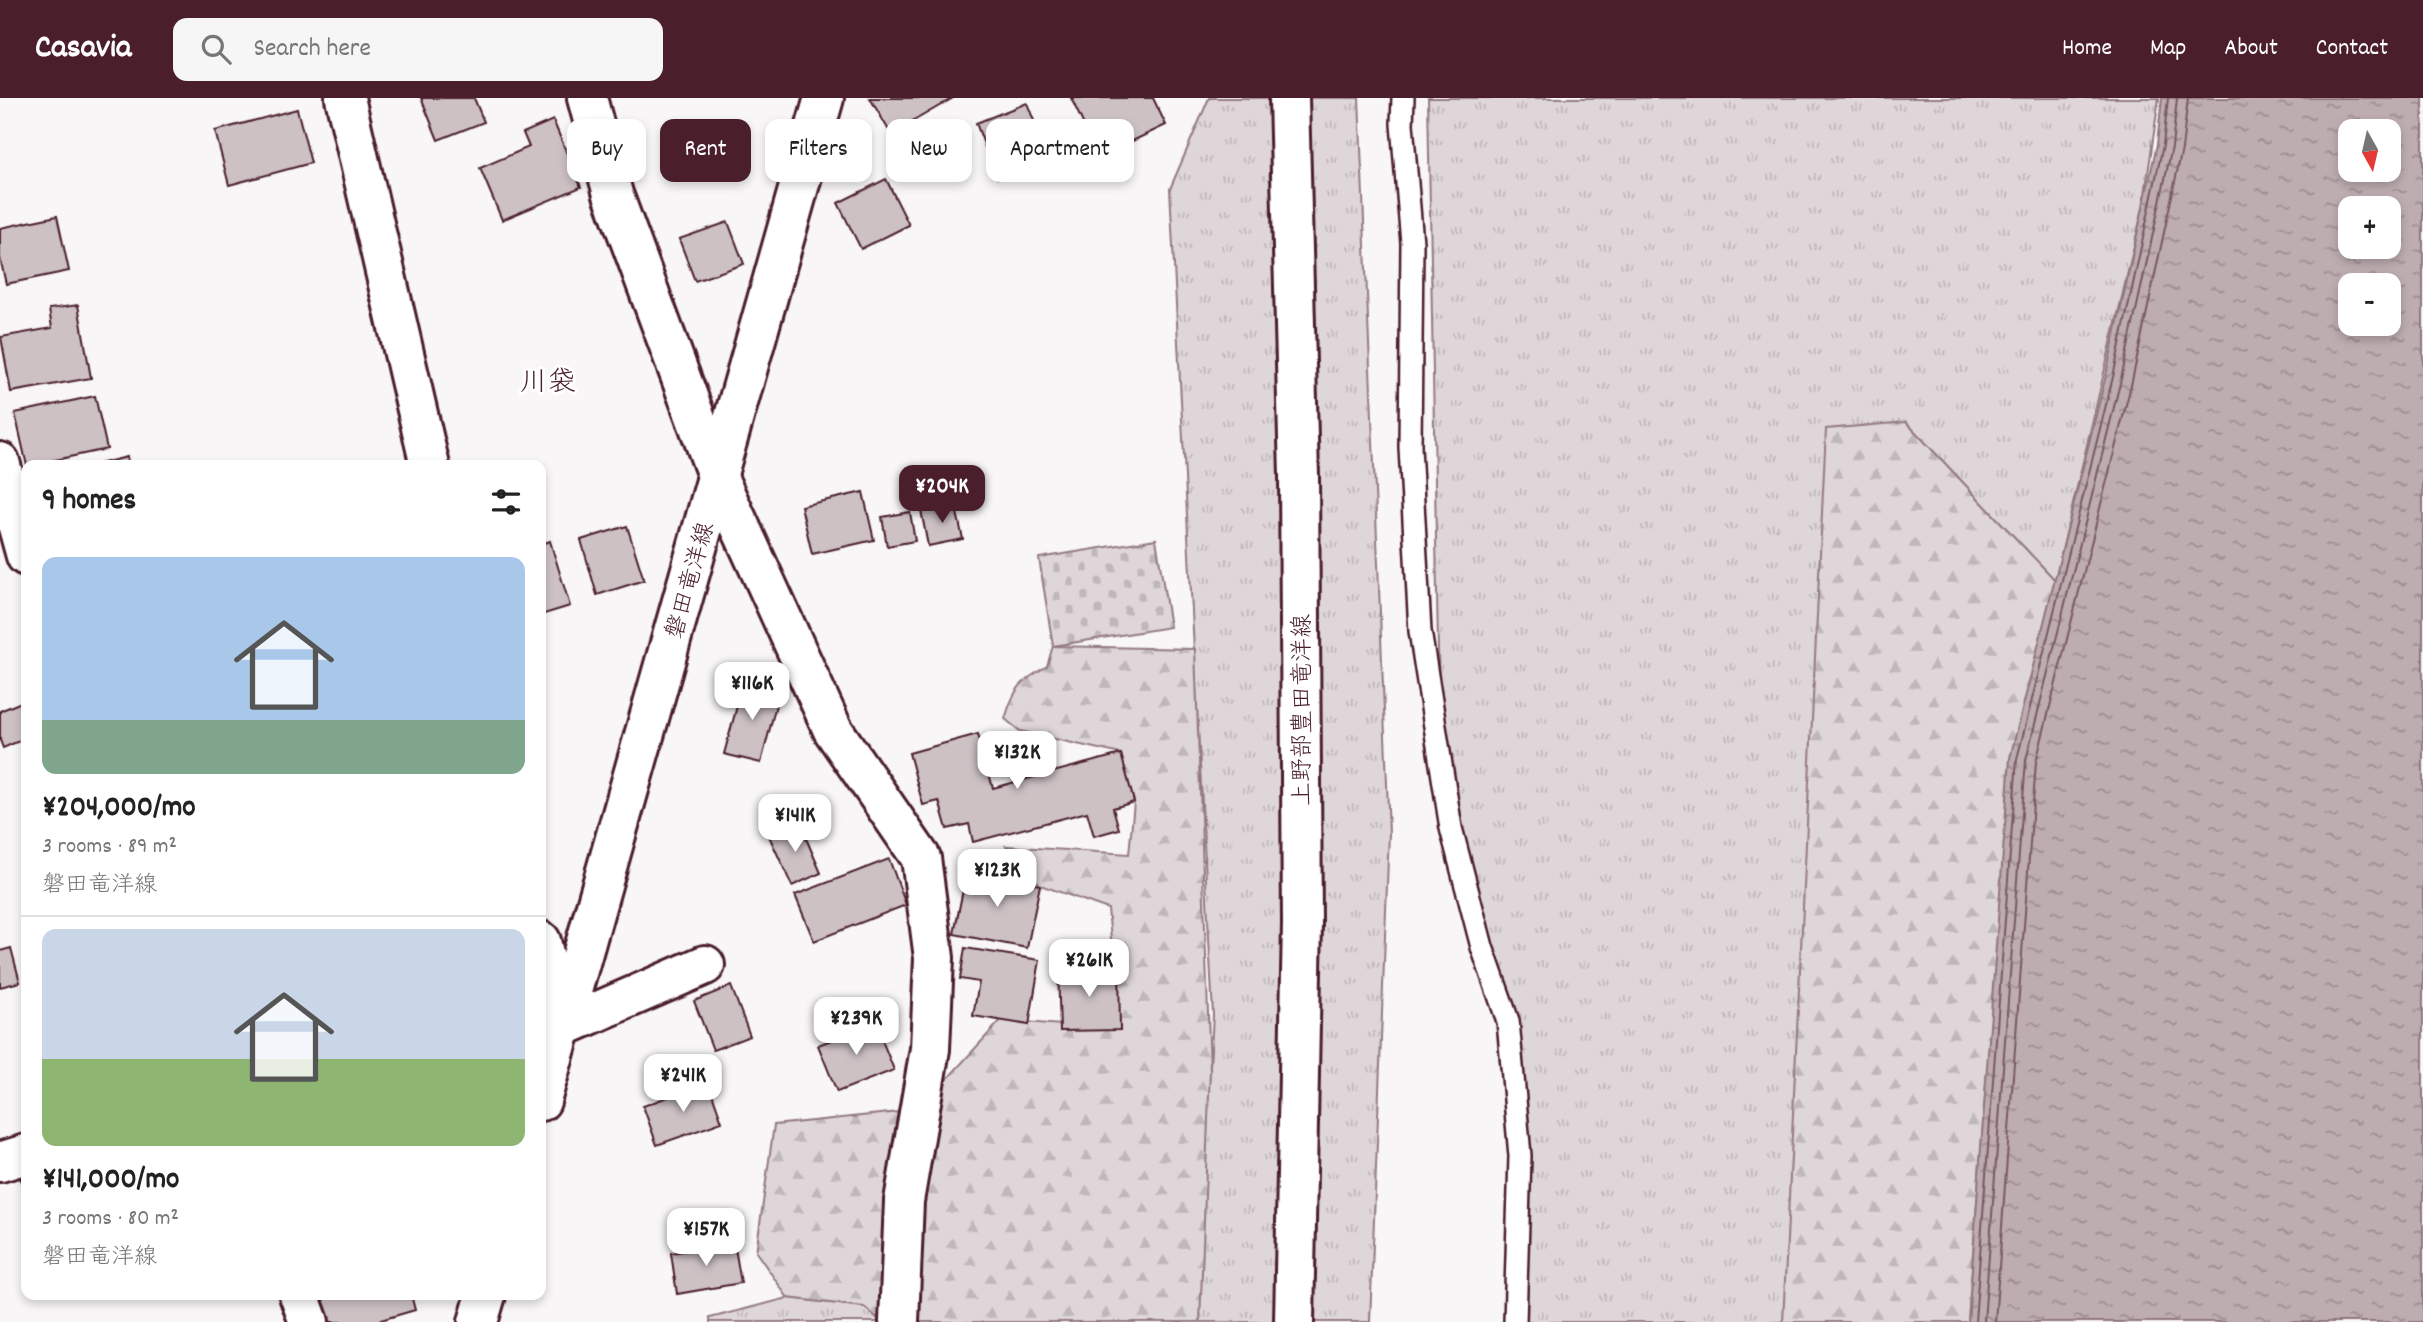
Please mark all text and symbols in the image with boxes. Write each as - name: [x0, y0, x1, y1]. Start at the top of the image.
- search box: [173, 18, 663, 81]
- text: Casavia: [35, 26, 131, 73]
- icon: search: [197, 30, 235, 68]
- text: Search here: [253, 31, 371, 68]
- text: Home: [2062, 32, 2112, 66]
- text: Map: [2150, 32, 2186, 66]
- text: About: [2224, 32, 2278, 66]
- text: Contact: [2316, 32, 2388, 66]
- chip: Buy: [567, 119, 646, 182]
- chip: Rent: [660, 119, 751, 182]
- chip: Filters: [765, 119, 872, 182]
- chip: New: [886, 119, 972, 182]
- chip: Apartment: [986, 119, 1134, 182]
- north arrow: [2338, 119, 2401, 182]
- map controls: [2338, 119, 2401, 336]
- button: +: [2338, 196, 2401, 259]
- button: −: [2338, 273, 2401, 336]
- district label: 川袋: [520, 365, 576, 405]
- pin: ¥204K: [893, 466, 991, 525]
- text: ¥204K: [915, 471, 969, 504]
- text: 9 homes: [42, 481, 136, 524]
- icon: filters: [487, 483, 525, 521]
- street label: 磐田竜洋線: [659, 518, 725, 643]
- icon: home: [221, 602, 347, 728]
- street label: 上野部豊田竜洋線: [1287, 614, 1321, 806]
- pin: ¥116K: [703, 662, 801, 722]
- text: ¥116K: [730, 668, 774, 701]
- pin: ¥132K: [968, 732, 1066, 791]
- text: ¥132K: [993, 737, 1041, 770]
- text: ¥204,000/mo: [42, 788, 196, 831]
- pin: ¥141K: [746, 794, 844, 854]
- text: ¥141K: [774, 800, 816, 833]
- text: 3 rooms · 89 m²: [42, 831, 177, 864]
- pin: ¥123K: [948, 850, 1046, 909]
- text: ¥123K: [973, 855, 1021, 888]
- text: 磐田竜洋線: [42, 870, 157, 903]
- pin: ¥261K: [1040, 940, 1138, 999]
- text: ¥261K: [1065, 945, 1113, 978]
- icon: home: [221, 974, 347, 1100]
- pin: ¥239K: [807, 998, 905, 1057]
- text: ¥239K: [830, 1003, 882, 1036]
- pin: ¥241K: [634, 1054, 732, 1114]
- text: ¥241K: [660, 1060, 706, 1093]
- text: ¥141,000/mo: [42, 1160, 179, 1203]
- text: 3 rooms · 80 m²: [42, 1203, 179, 1236]
- pin: ¥157K: [657, 1208, 755, 1268]
- text: ¥157K: [683, 1214, 729, 1247]
- text: 磐田竜洋線: [42, 1242, 157, 1275]

